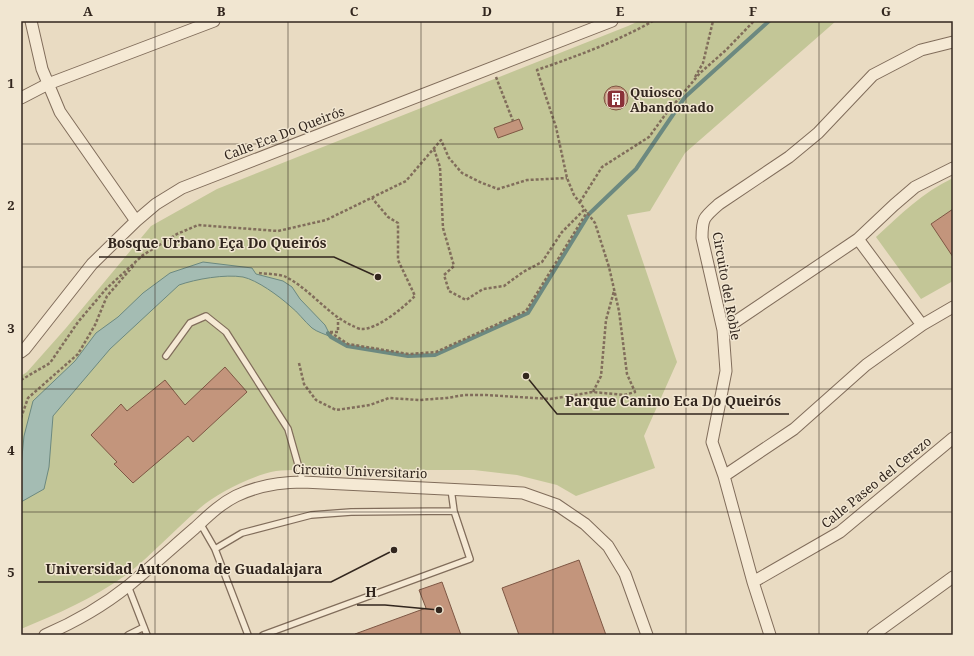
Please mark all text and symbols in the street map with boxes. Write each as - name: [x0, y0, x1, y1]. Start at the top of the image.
- text: A: [83, 2, 93, 20]
- text: B: [217, 2, 226, 20]
- text: C: [350, 2, 359, 20]
- text: D: [482, 2, 492, 20]
- text: E: [616, 2, 625, 20]
- text: F: [749, 2, 757, 20]
- text: G: [881, 2, 891, 20]
- text: 1: [7, 74, 15, 92]
- place label: Quiosco Abandonado: [630, 83, 714, 116]
- building icon: Quiosco Abandonado: [605, 88, 627, 110]
- street label: Calle Eca Do Queirós: [221, 102, 347, 164]
- text: 2: [7, 196, 15, 214]
- street label: Circuito del Roble: [709, 230, 745, 342]
- callout: Bosque Urbano Eça Do Queirós: [99, 231, 334, 257]
- text: Bosque Urbano Eça Do Queirós: [107, 233, 327, 252]
- text: 3: [7, 319, 15, 337]
- callout: Parque Canino Eca Do Queirós: [557, 388, 789, 414]
- text: Parque Canino Eca Do Queirós: [565, 391, 781, 410]
- street label: Calle Paseo del Cerezo: [817, 432, 935, 532]
- text: 4: [7, 441, 15, 459]
- street label: Circuito Universitario: [292, 460, 428, 482]
- callout: Universidad Autonoma de Guadalajara: [38, 556, 331, 582]
- text: Universidad Autonoma de Guadalajara: [46, 559, 322, 578]
- text: 5: [7, 563, 15, 581]
- callout: H: [357, 579, 385, 605]
- text: H: [365, 582, 377, 601]

